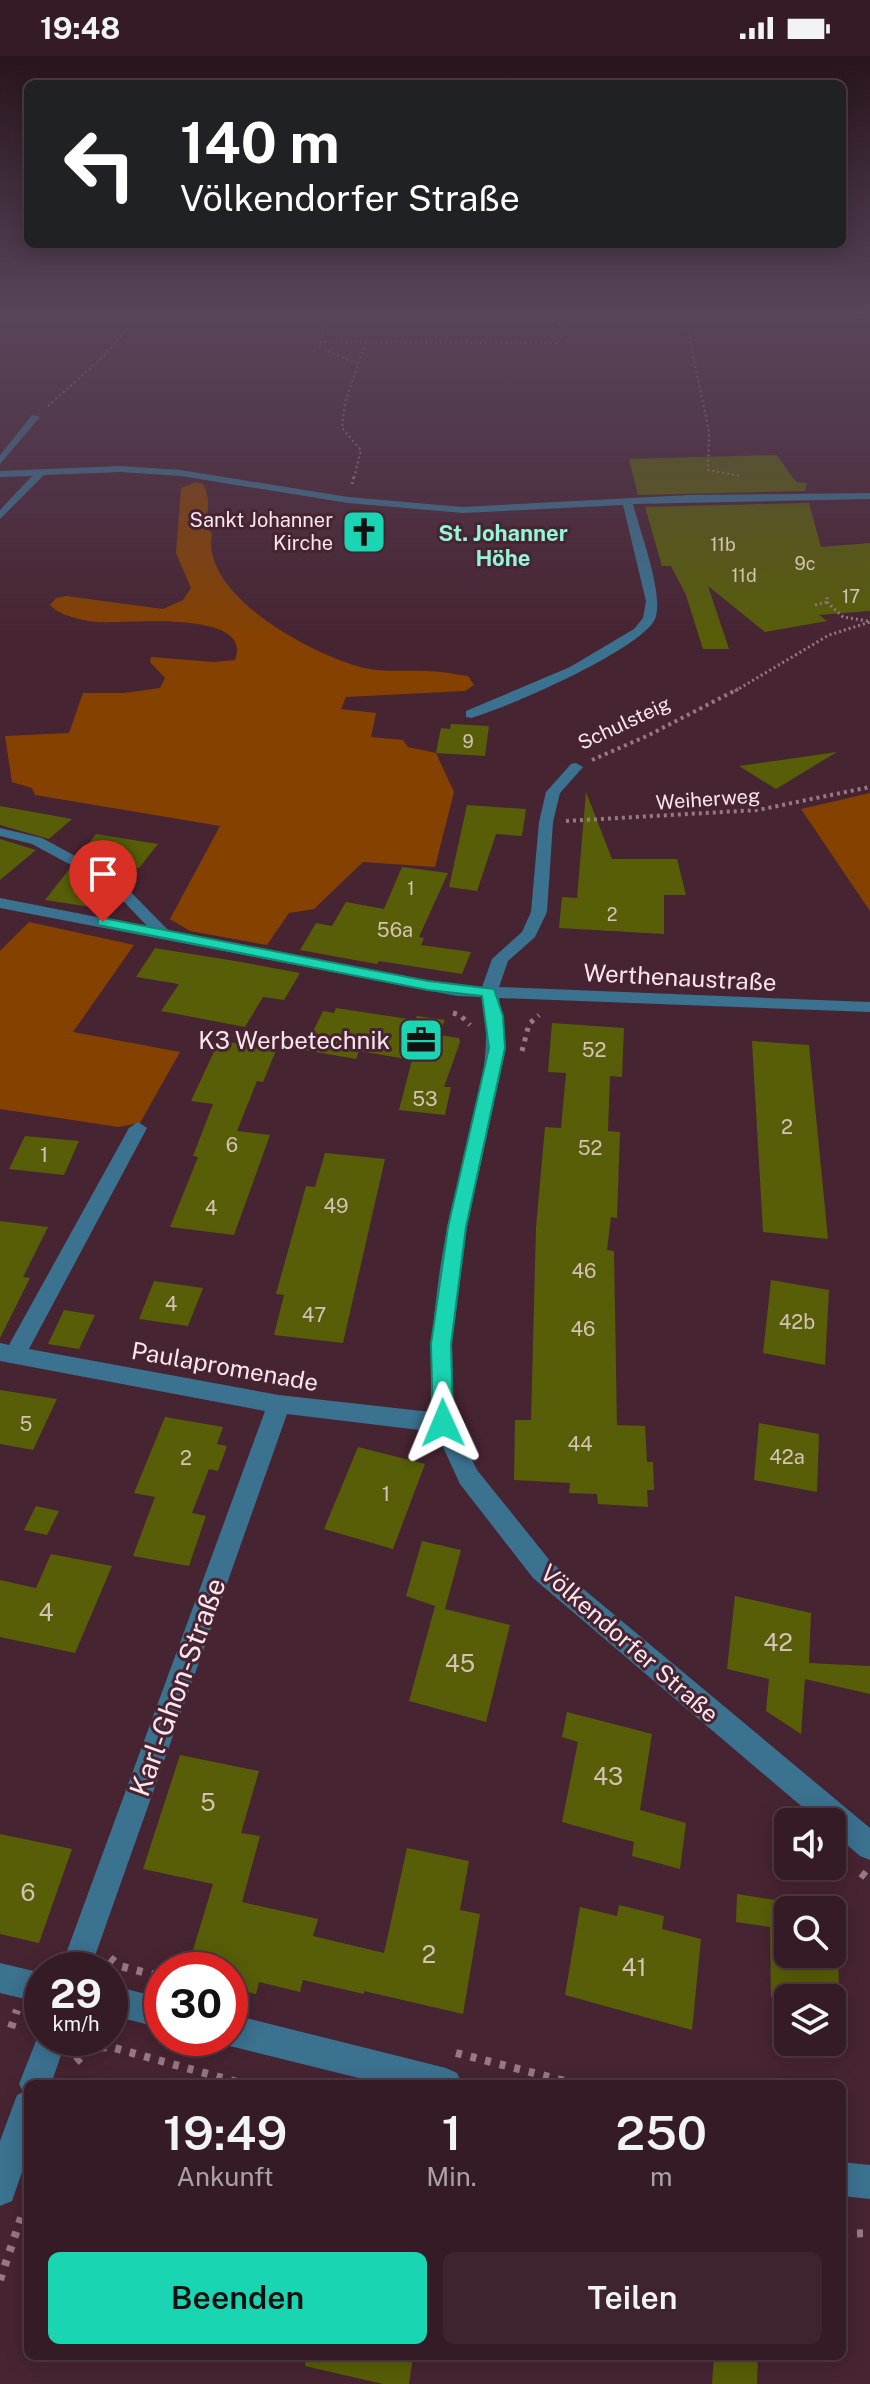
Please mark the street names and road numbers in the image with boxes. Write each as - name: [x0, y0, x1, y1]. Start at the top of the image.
- street label: Schulsteig: [574, 691, 674, 755]
- street label: Weiherweg: [655, 783, 761, 815]
- street label: Werthenaustraße: [583, 958, 777, 996]
- street label: Paulapromenade: [129, 1336, 321, 1396]
- street label: Völkendorfer Straße: [535, 1558, 725, 1728]
- street label: Karl-Ghon-Straße: [122, 1573, 232, 1801]

